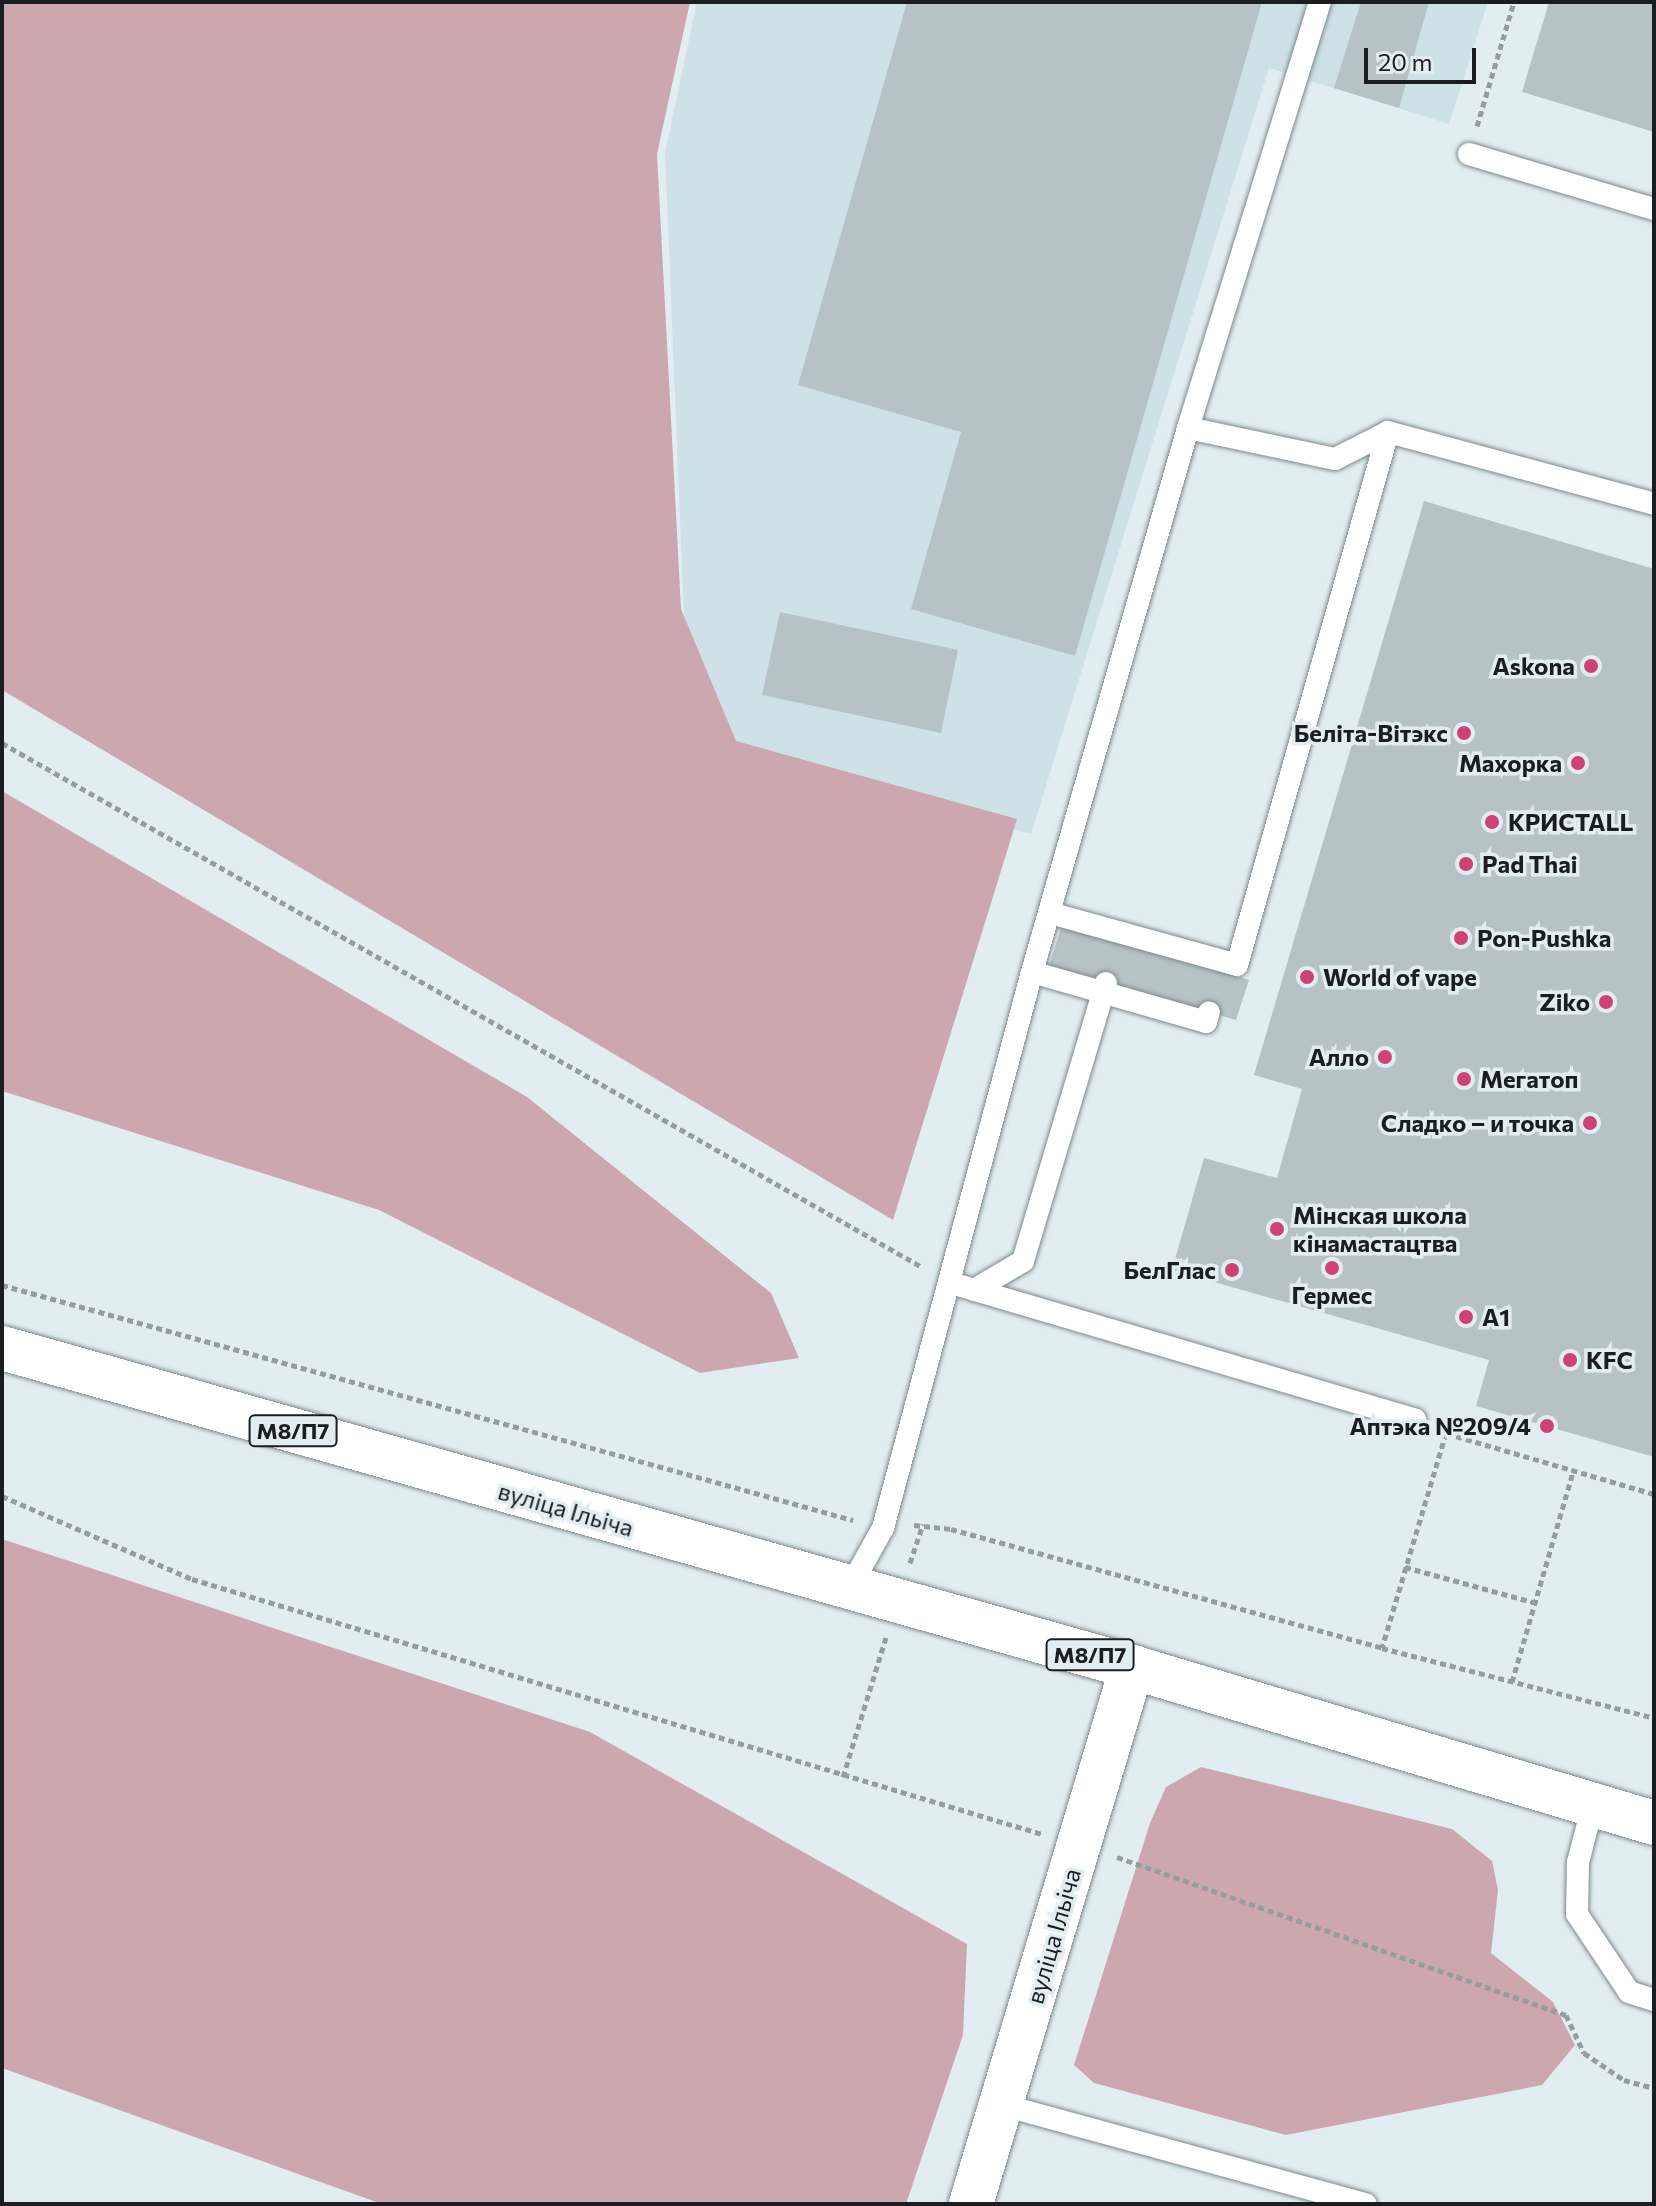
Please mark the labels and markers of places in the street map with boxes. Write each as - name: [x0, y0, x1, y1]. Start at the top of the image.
- place label: Askona: [1493, 652, 1575, 680]
- marker: Askona: [1582, 657, 1600, 675]
- place label: Беліта-Вітэкс: [1294, 719, 1448, 747]
- marker: Беліта-Вітэкс: [1455, 724, 1473, 742]
- place label: Махорка: [1459, 749, 1562, 777]
- marker: Махорка: [1569, 754, 1587, 772]
- place label: КРИСТАLL: [1508, 808, 1633, 836]
- marker: КРИСТАLL: [1483, 813, 1501, 831]
- place label: Pad Thai: [1482, 850, 1578, 878]
- marker: Pad Thai: [1457, 855, 1475, 873]
- place label: Pon-Pushka: [1477, 924, 1611, 952]
- marker: Pon-Pushka: [1452, 929, 1470, 947]
- place label: World of vape: [1323, 963, 1477, 991]
- marker: World of vape: [1298, 968, 1316, 986]
- place label: Ziko: [1539, 988, 1590, 1016]
- marker: Ziko: [1597, 993, 1615, 1011]
- place label: Алло: [1309, 1043, 1369, 1071]
- marker: Алло: [1376, 1048, 1394, 1066]
- place label: Мегатоп: [1480, 1065, 1578, 1093]
- marker: Мегатоп: [1455, 1070, 1473, 1088]
- place label: Сладко – и точка: [1381, 1109, 1574, 1137]
- marker: Сладко – и точка: [1581, 1114, 1599, 1132]
- place label: Мінская школа кінамастацтва: [1293, 1201, 1467, 1257]
- marker: Мінская школа кінамастацтва: [1268, 1220, 1286, 1238]
- place label: БелГлас: [1123, 1256, 1216, 1284]
- marker: Гермес: [1323, 1259, 1341, 1277]
- marker: БелГлас: [1223, 1261, 1241, 1279]
- place label: Гермес: [1292, 1281, 1372, 1309]
- place label: A1: [1482, 1303, 1510, 1331]
- marker: A1: [1457, 1308, 1475, 1326]
- place label: KFC: [1586, 1346, 1633, 1374]
- marker: KFC: [1561, 1351, 1579, 1369]
- place label: Аптэка №209/4: [1349, 1412, 1531, 1440]
- marker: Аптэка №209/4: [1538, 1417, 1556, 1435]

